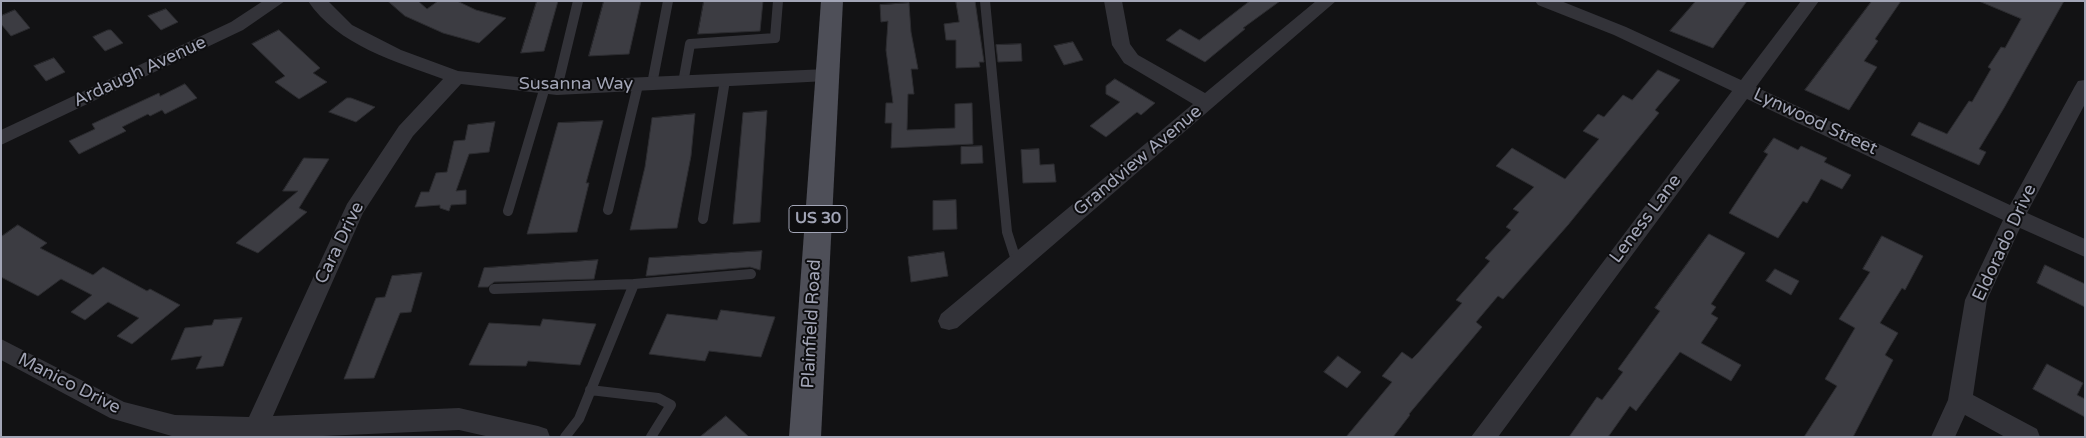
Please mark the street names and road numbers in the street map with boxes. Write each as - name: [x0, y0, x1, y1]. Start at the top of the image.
- street label: Ardaugh Avenue: [70, 32, 210, 112]
- street label: Susanna Way: [519, 73, 633, 95]
- street label: Lynwood Street: [1750, 84, 1880, 160]
- street label: Grandview Avenue: [1070, 101, 1206, 221]
- street label: Leness Lane: [1606, 170, 1686, 268]
- street label: Eldorado Drive: [1968, 181, 2042, 305]
- street label: Cara Drive: [311, 198, 369, 288]
- road number: US 30: [789, 205, 847, 232]
- street label: Plainfield Road: [798, 259, 826, 389]
- street label: Manico Drive: [14, 349, 124, 419]

